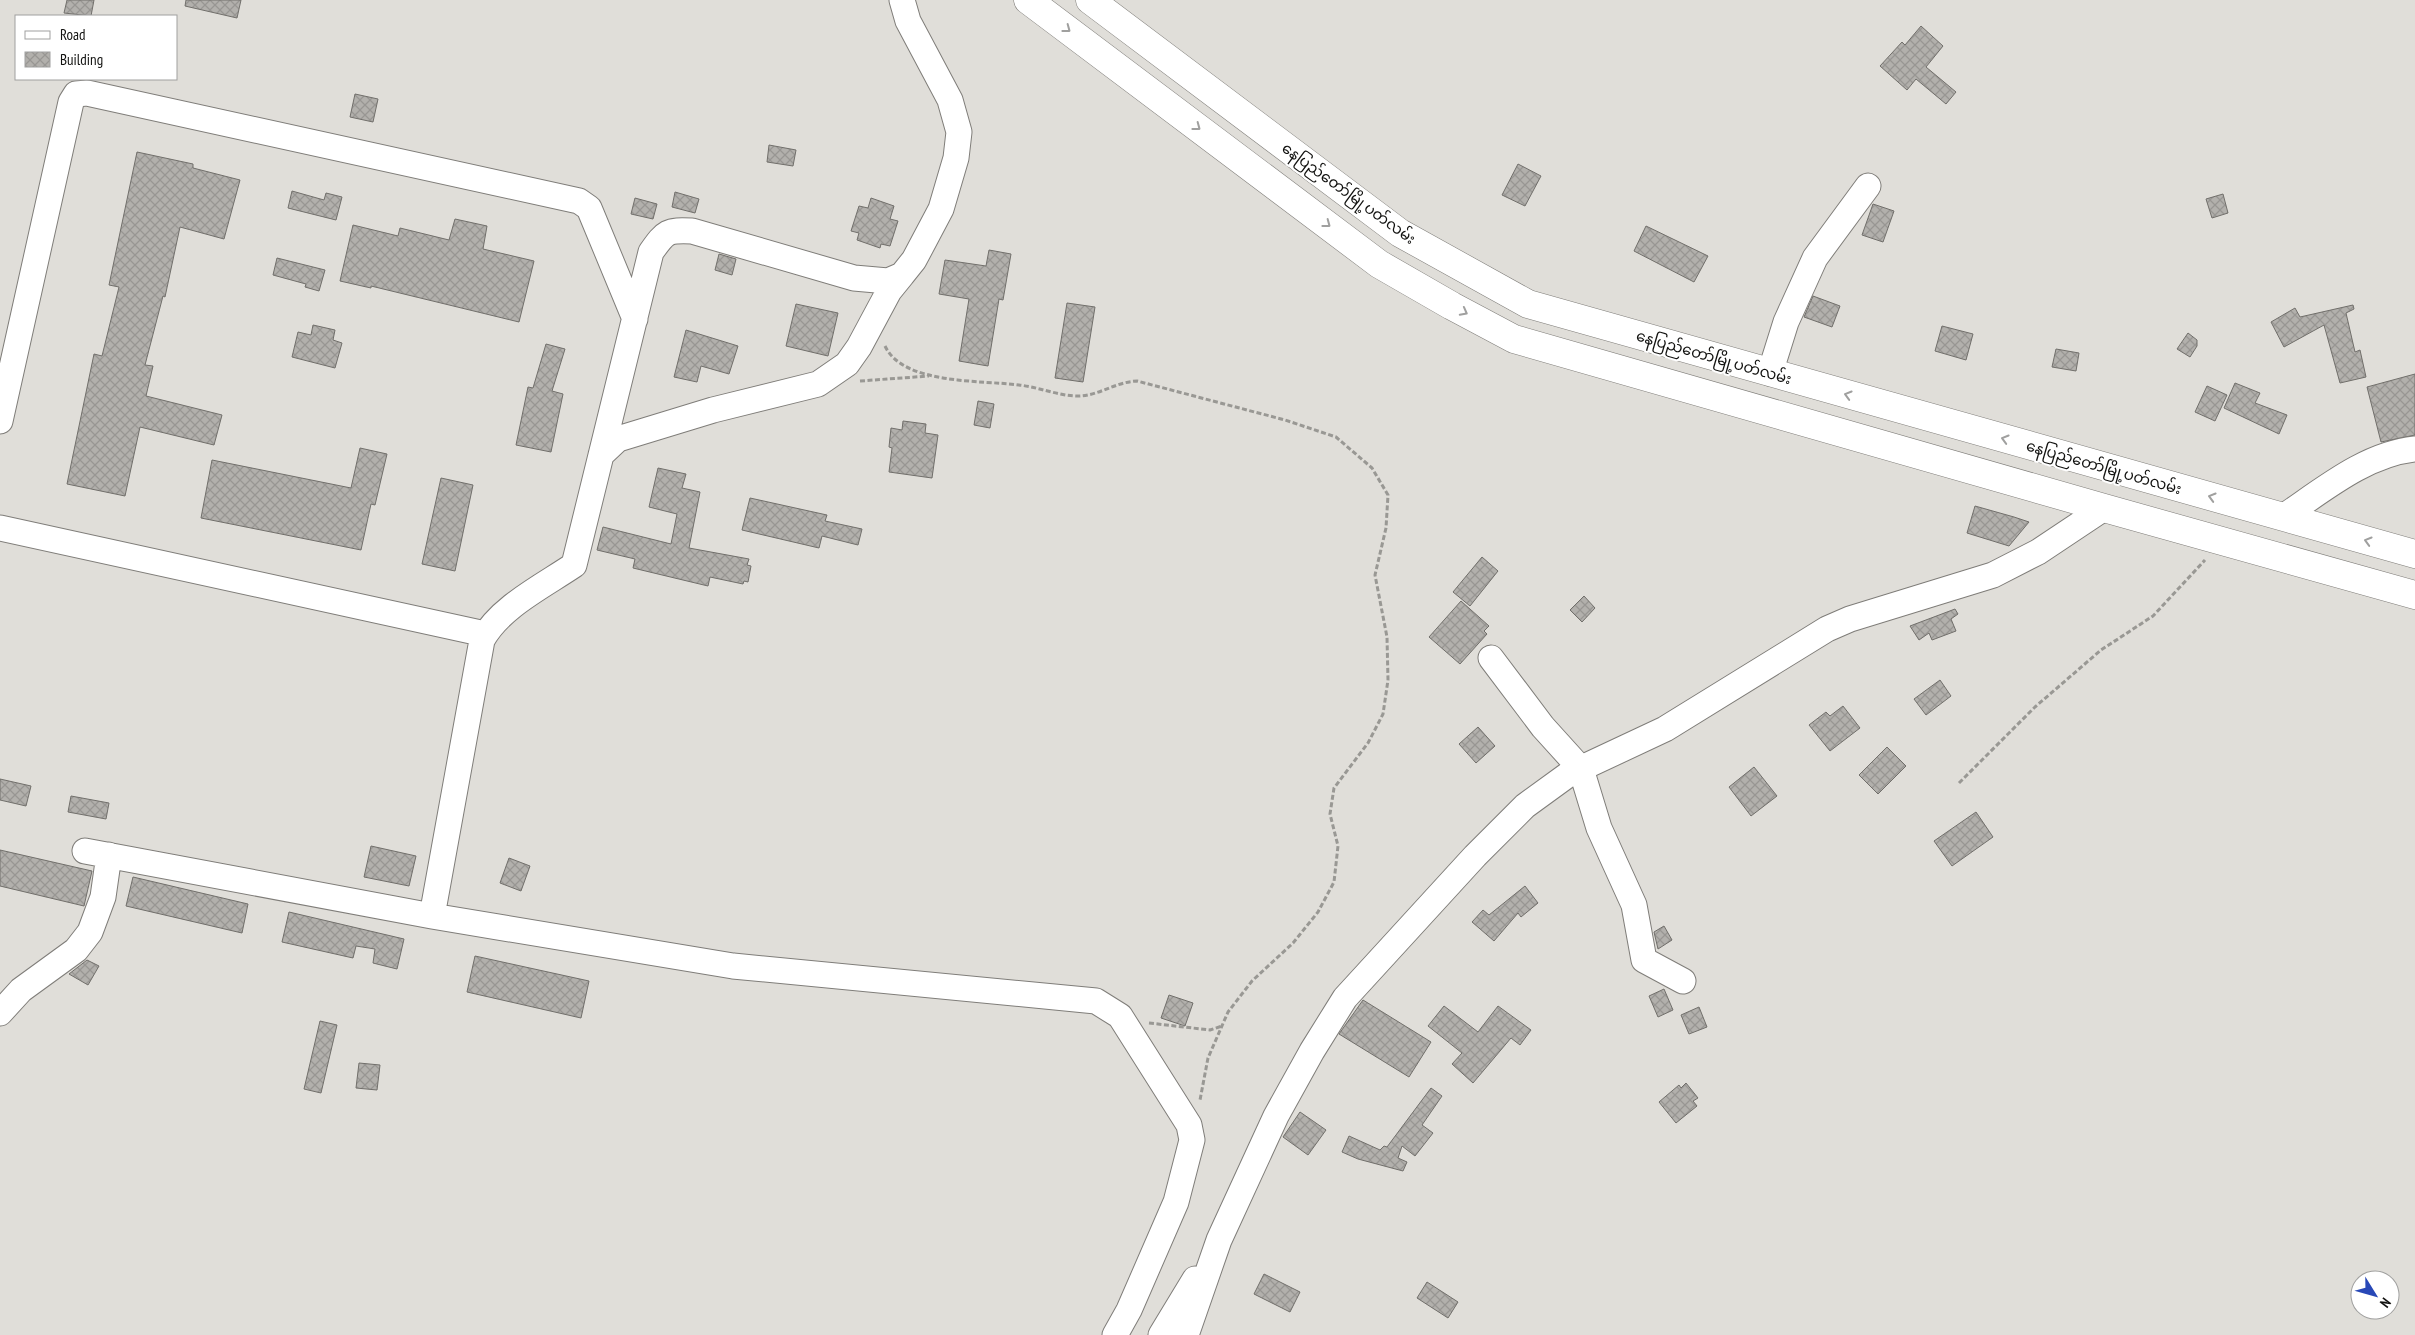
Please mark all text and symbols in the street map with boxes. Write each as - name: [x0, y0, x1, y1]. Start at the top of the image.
- legend: [15, 15, 178, 80]
- one-way arrow: [1061, 24, 1070, 32]
- text: Road: [60, 25, 86, 44]
- text: Building: [60, 50, 103, 69]
- one-way arrow: [1191, 121, 1201, 130]
- street label: နေပြည်တော်မြို့ပတ်လမ်း: [1277, 138, 1420, 250]
- one-way arrow: [1321, 219, 1330, 227]
- one-way arrow: [1458, 306, 1467, 316]
- street label: နေပြည်တော်မြို့ပတ်လမ်း: [1633, 326, 1794, 391]
- one-way arrow: [1844, 390, 1853, 401]
- one-way arrow: [2001, 434, 2009, 444]
- street label: နေပြည်တော်မြို့ပတ်လမ်း: [2023, 436, 2184, 501]
- one-way arrow: [2207, 492, 2216, 503]
- one-way arrow: [2364, 536, 2373, 547]
- north arrow: [2350, 1270, 2400, 1320]
- text: N: [2376, 1294, 2395, 1311]

